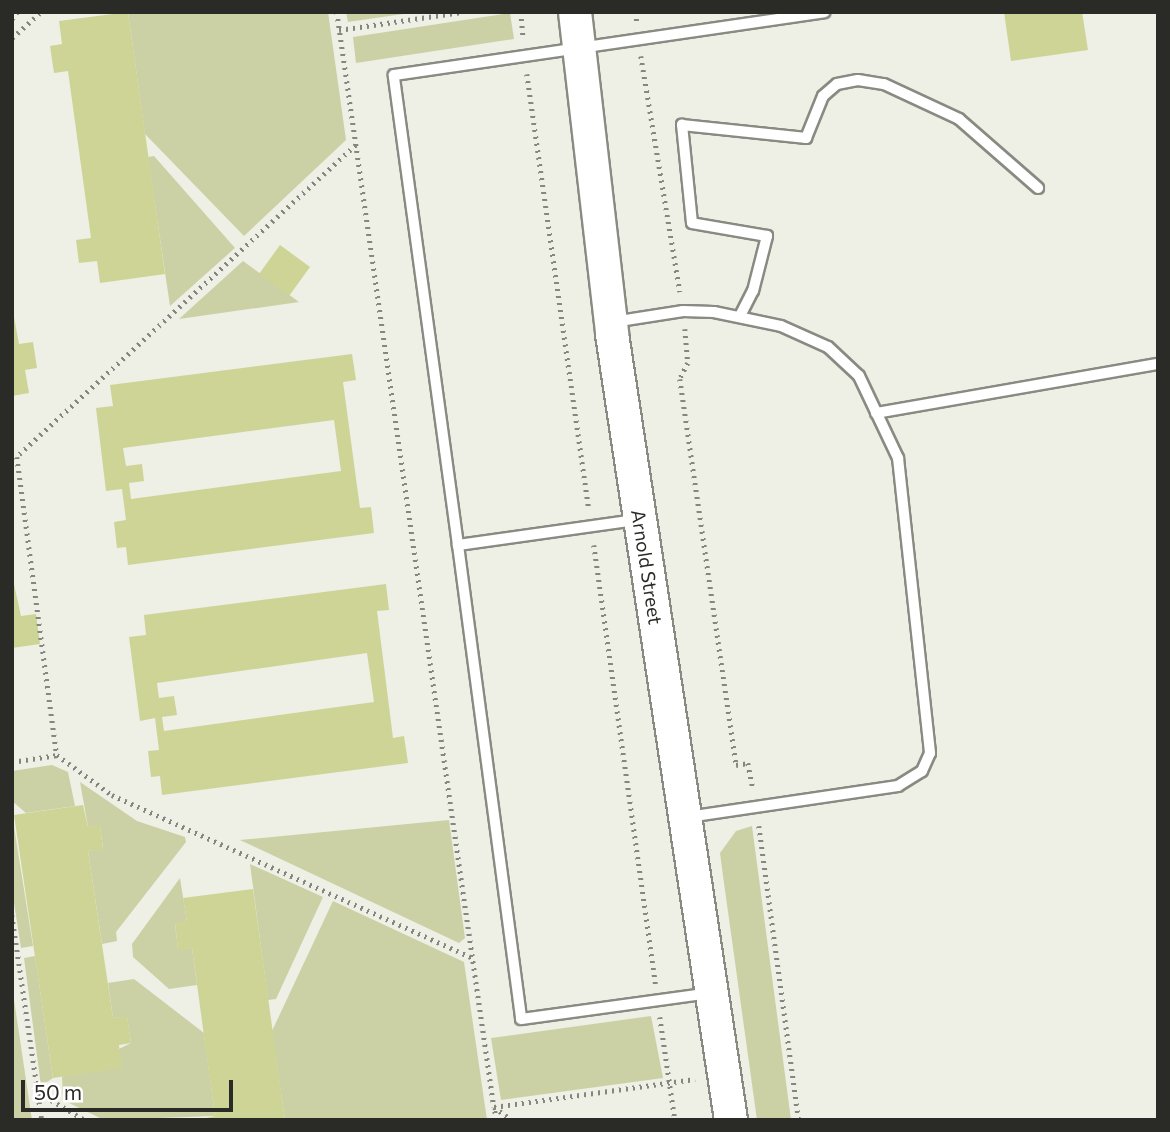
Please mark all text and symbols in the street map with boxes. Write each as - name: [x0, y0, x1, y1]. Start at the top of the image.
- street label: Arnold Street: [627, 508, 667, 626]
- scale bar: [24, 1066, 236, 1110]
- text: 50 m: [34, 1079, 82, 1104]

